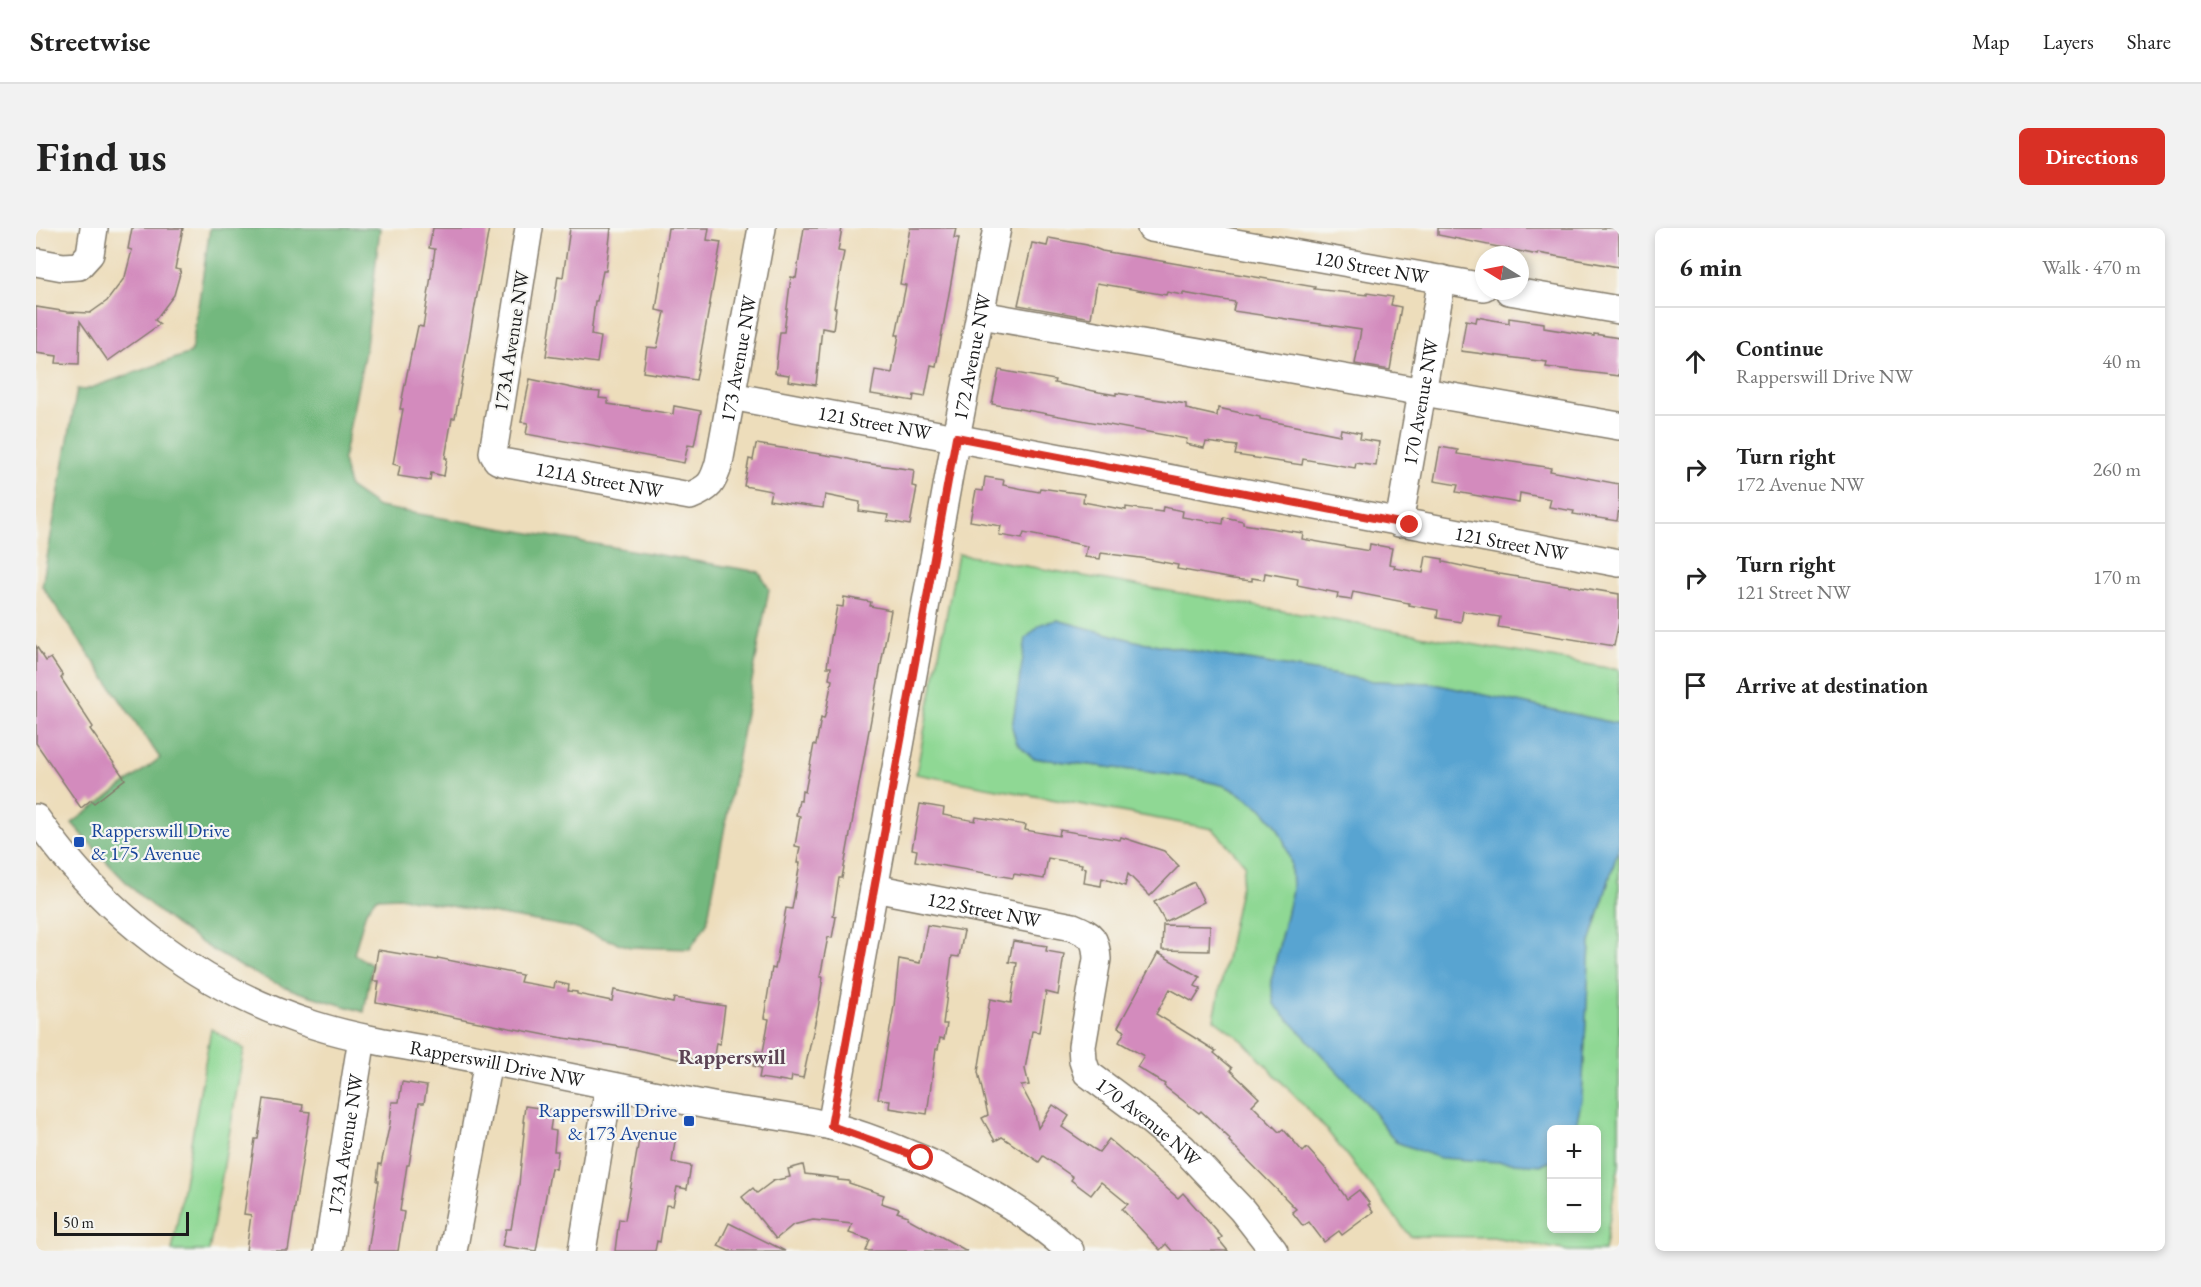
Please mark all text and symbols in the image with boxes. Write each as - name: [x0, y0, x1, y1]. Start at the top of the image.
- text: Streetwise: [30, 23, 150, 59]
- text: Map: [1972, 28, 2010, 55]
- text: Layers: [2043, 28, 2094, 55]
- text: Share: [2127, 28, 2171, 55]
- button: Directions: [2019, 128, 2165, 185]
- text: Find us: [36, 129, 167, 184]
- street label: 120 Street NW: [1313, 244, 1431, 290]
- north arrow: [1475, 246, 1529, 300]
- text: 6 min: [1679, 250, 1742, 284]
- text: Walk · 470 m: [2042, 254, 2141, 280]
- street label: 173A Avenue NW: [487, 268, 535, 413]
- street label: 172 Avenue NW: [947, 291, 997, 422]
- street label: 173 Avenue NW: [714, 292, 763, 424]
- text: Continue: [1736, 334, 1823, 363]
- street label: 170 Avenue NW: [1396, 336, 1444, 467]
- icon: ahead: [1679, 345, 1712, 378]
- text: 40 m: [2102, 348, 2141, 374]
- text: Rapperswill Drive NW: [1736, 363, 1913, 389]
- street label: 121 Street NW: [816, 399, 934, 446]
- text: Turn right: [1736, 442, 1835, 471]
- icon: right: [1679, 453, 1712, 486]
- street label: 121A Street NW: [533, 455, 665, 504]
- text: 260 m: [2093, 456, 2141, 482]
- text: 172 Avenue NW: [1736, 471, 1864, 497]
- route end: [1396, 511, 1422, 537]
- street label: 121 Street NW: [1452, 520, 1571, 567]
- text: Turn right: [1736, 550, 1835, 579]
- icon: right: [1679, 561, 1712, 594]
- text: 170 m: [2093, 564, 2141, 590]
- text: 121 Street NW: [1736, 579, 1851, 605]
- icon: arrive: [1679, 669, 1712, 702]
- text: Arrive at destination: [1736, 671, 1928, 700]
- place label: Rapperswill Drive & 175 Avenue: [91, 817, 230, 866]
- marker: Rapperswill Drive & 175 Avenue: [72, 835, 86, 849]
- street label: 122 Street NW: [925, 886, 1043, 933]
- street label: Rapperswill Drive NW: [408, 1034, 587, 1093]
- district label: Rapperswill: [678, 1043, 786, 1070]
- street label: 173A Avenue NW: [321, 1071, 369, 1217]
- street label: 170 Avenue NW: [1091, 1071, 1207, 1172]
- place label: Rapperswill Drive & 173 Avenue: [538, 1097, 677, 1146]
- marker: Rapperswill Drive & 173 Avenue: [682, 1114, 696, 1128]
- map controls: [1547, 1125, 1601, 1233]
- button: +: [1547, 1125, 1601, 1179]
- route start: [907, 1144, 933, 1170]
- button: −: [1547, 1179, 1601, 1233]
- scale bar: [54, 1209, 189, 1236]
- text: 50 m: [63, 1212, 94, 1233]

